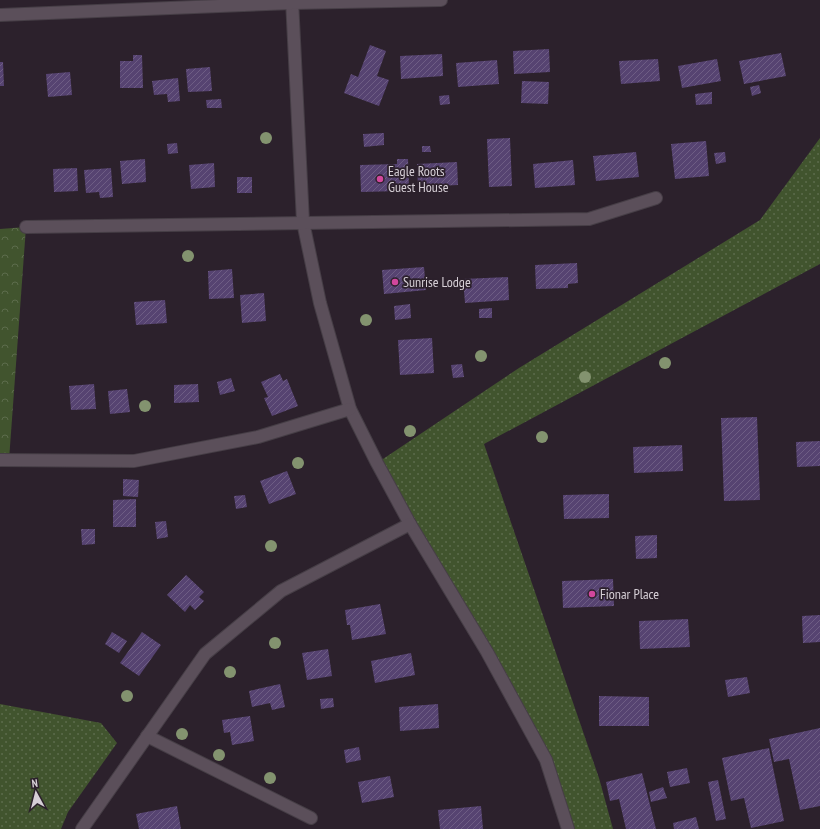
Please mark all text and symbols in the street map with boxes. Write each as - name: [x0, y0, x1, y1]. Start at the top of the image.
- place label: Eagle Roots Guest House: [388, 162, 449, 196]
- marker: Eagle Roots Guest House: [375, 174, 385, 184]
- place label: Sunrise Lodge: [403, 273, 471, 291]
- marker: Sunrise Lodge: [390, 277, 400, 287]
- place label: Fionar Place: [600, 585, 659, 603]
- marker: Fionar Place: [587, 589, 597, 599]
- north arrow: [16, 773, 56, 813]
- text: N: [31, 776, 39, 790]

